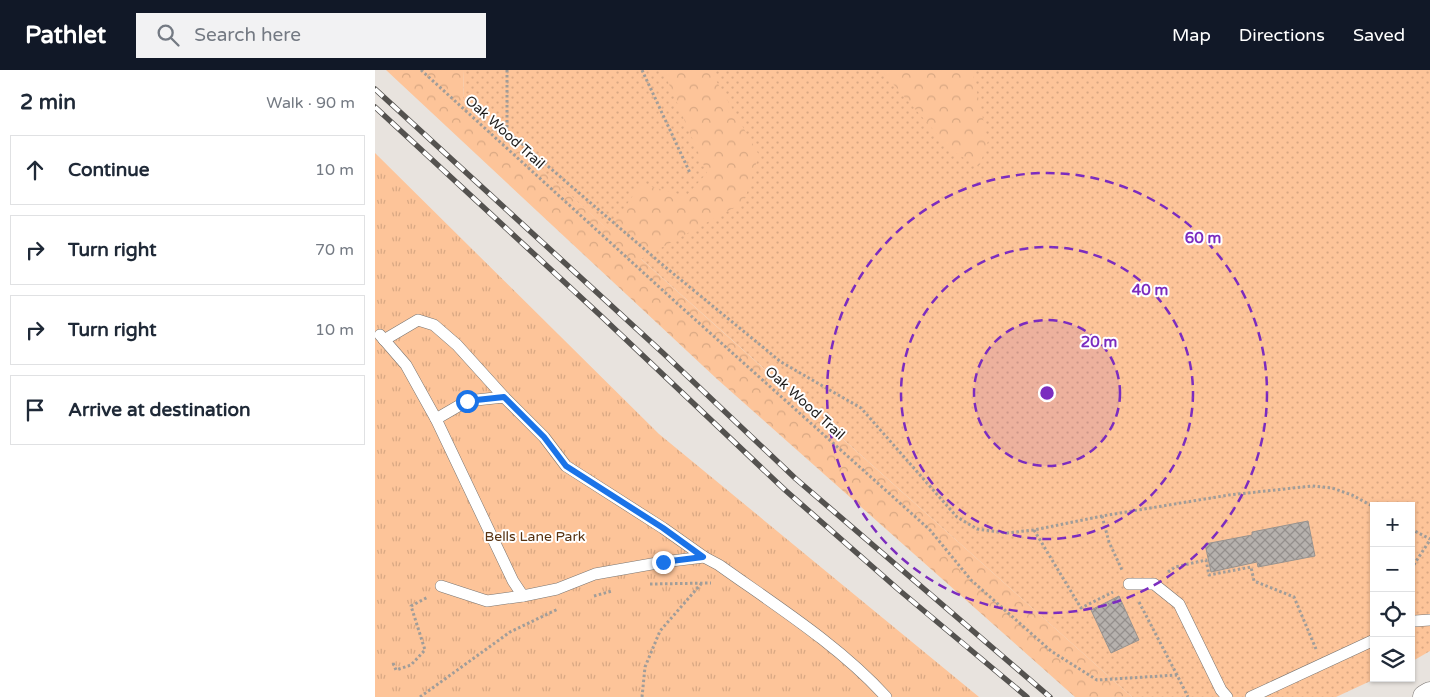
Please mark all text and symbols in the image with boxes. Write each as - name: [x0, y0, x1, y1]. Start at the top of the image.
- search box: [136, 13, 486, 58]
- text: Pathlet: [25, 21, 106, 50]
- icon: search: [154, 21, 182, 49]
- text: Search here: [194, 24, 301, 46]
- text: Map: [1172, 24, 1211, 46]
- text: Directions: [1239, 24, 1325, 46]
- text: Saved: [1353, 24, 1405, 46]
- text: 2 min: [20, 90, 76, 115]
- street label: Oak Wood Trail: [462, 92, 548, 172]
- text: Walk · 90 m: [266, 93, 355, 113]
- icon: ahead: [21, 156, 49, 184]
- text: Continue: [68, 159, 150, 181]
- text: 10 m: [315, 160, 354, 180]
- text: 60 m: [1185, 229, 1221, 247]
- icon: right: [21, 236, 49, 264]
- text: Turn right: [68, 239, 156, 261]
- text: 70 m: [315, 240, 354, 260]
- text: 40 m: [1132, 281, 1168, 299]
- icon: right: [21, 316, 49, 344]
- text: Turn right: [68, 319, 156, 341]
- text: 10 m: [315, 320, 354, 340]
- text: 20 m: [1081, 333, 1117, 351]
- street label: Oak Wood Trail: [762, 363, 848, 443]
- centre of rings: [1038, 384, 1056, 402]
- route start: [456, 390, 479, 413]
- icon: arrive: [21, 396, 49, 424]
- text: Arrive at destination: [68, 399, 251, 421]
- map controls: [1370, 502, 1415, 682]
- button: +: [1370, 502, 1415, 547]
- park label: Bells Lane Park: [485, 528, 586, 545]
- button: −: [1370, 547, 1415, 592]
- route end: [652, 551, 675, 574]
- button: locate: [1370, 592, 1415, 637]
- button: layers: [1370, 637, 1415, 682]

